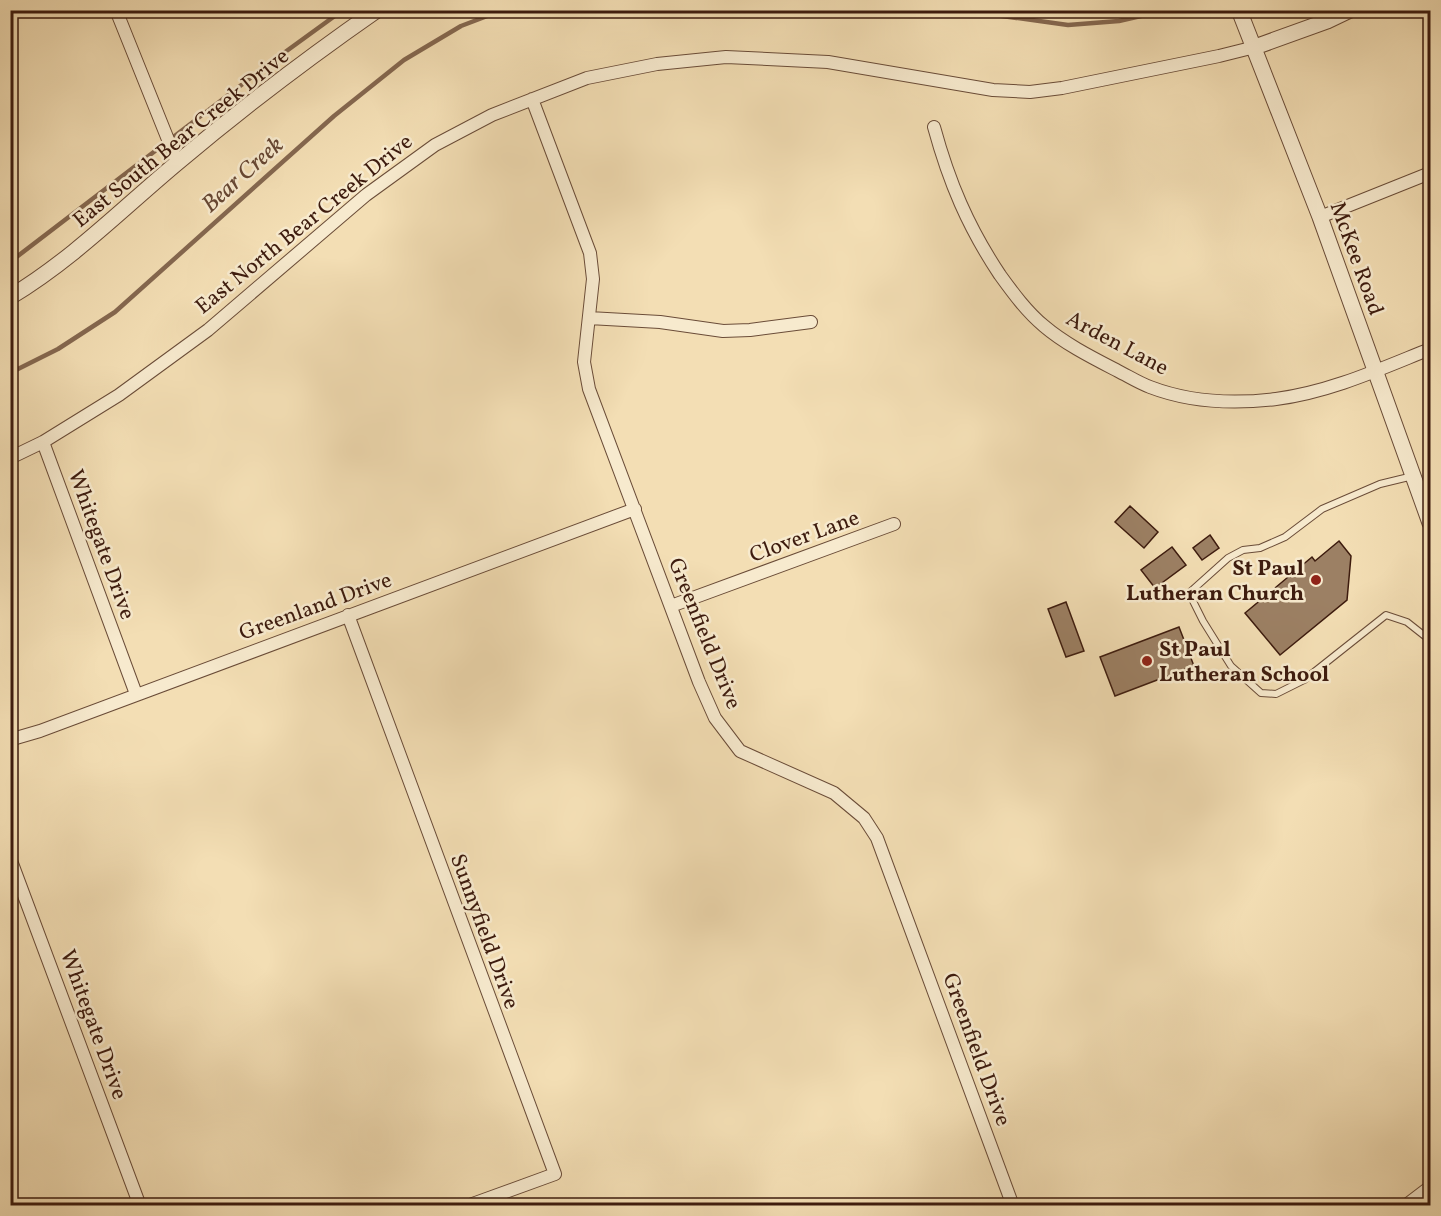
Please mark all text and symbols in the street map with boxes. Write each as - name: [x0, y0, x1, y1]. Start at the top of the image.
- street label: East South Bear Creek Drive: [67, 42, 293, 232]
- street label: East North Bear Creek Drive: [189, 127, 420, 322]
- water label: Bear Creek: [195, 130, 289, 218]
- street label: McKee Road: [1321, 198, 1391, 320]
- street label: Arden Lane: [1060, 304, 1174, 384]
- street label: Whitegate Drive: [59, 466, 142, 624]
- street label: Clover Lane: [746, 503, 864, 572]
- street label: Greenfield Drive: [659, 554, 748, 714]
- place label: St Paul Lutheran Church: [1126, 554, 1304, 610]
- street label: Greenland Drive: [235, 565, 397, 649]
- marker: St Paul Lutheran Church: [1309, 573, 1323, 587]
- place label: St Paul Lutheran School: [1159, 635, 1329, 691]
- marker: St Paul Lutheran School: [1140, 654, 1154, 668]
- street label: Sunnyfield Drive: [441, 850, 526, 1014]
- street label: Whitegate Drive: [51, 946, 134, 1104]
- street label: Greenfield Drive: [934, 969, 1018, 1131]

